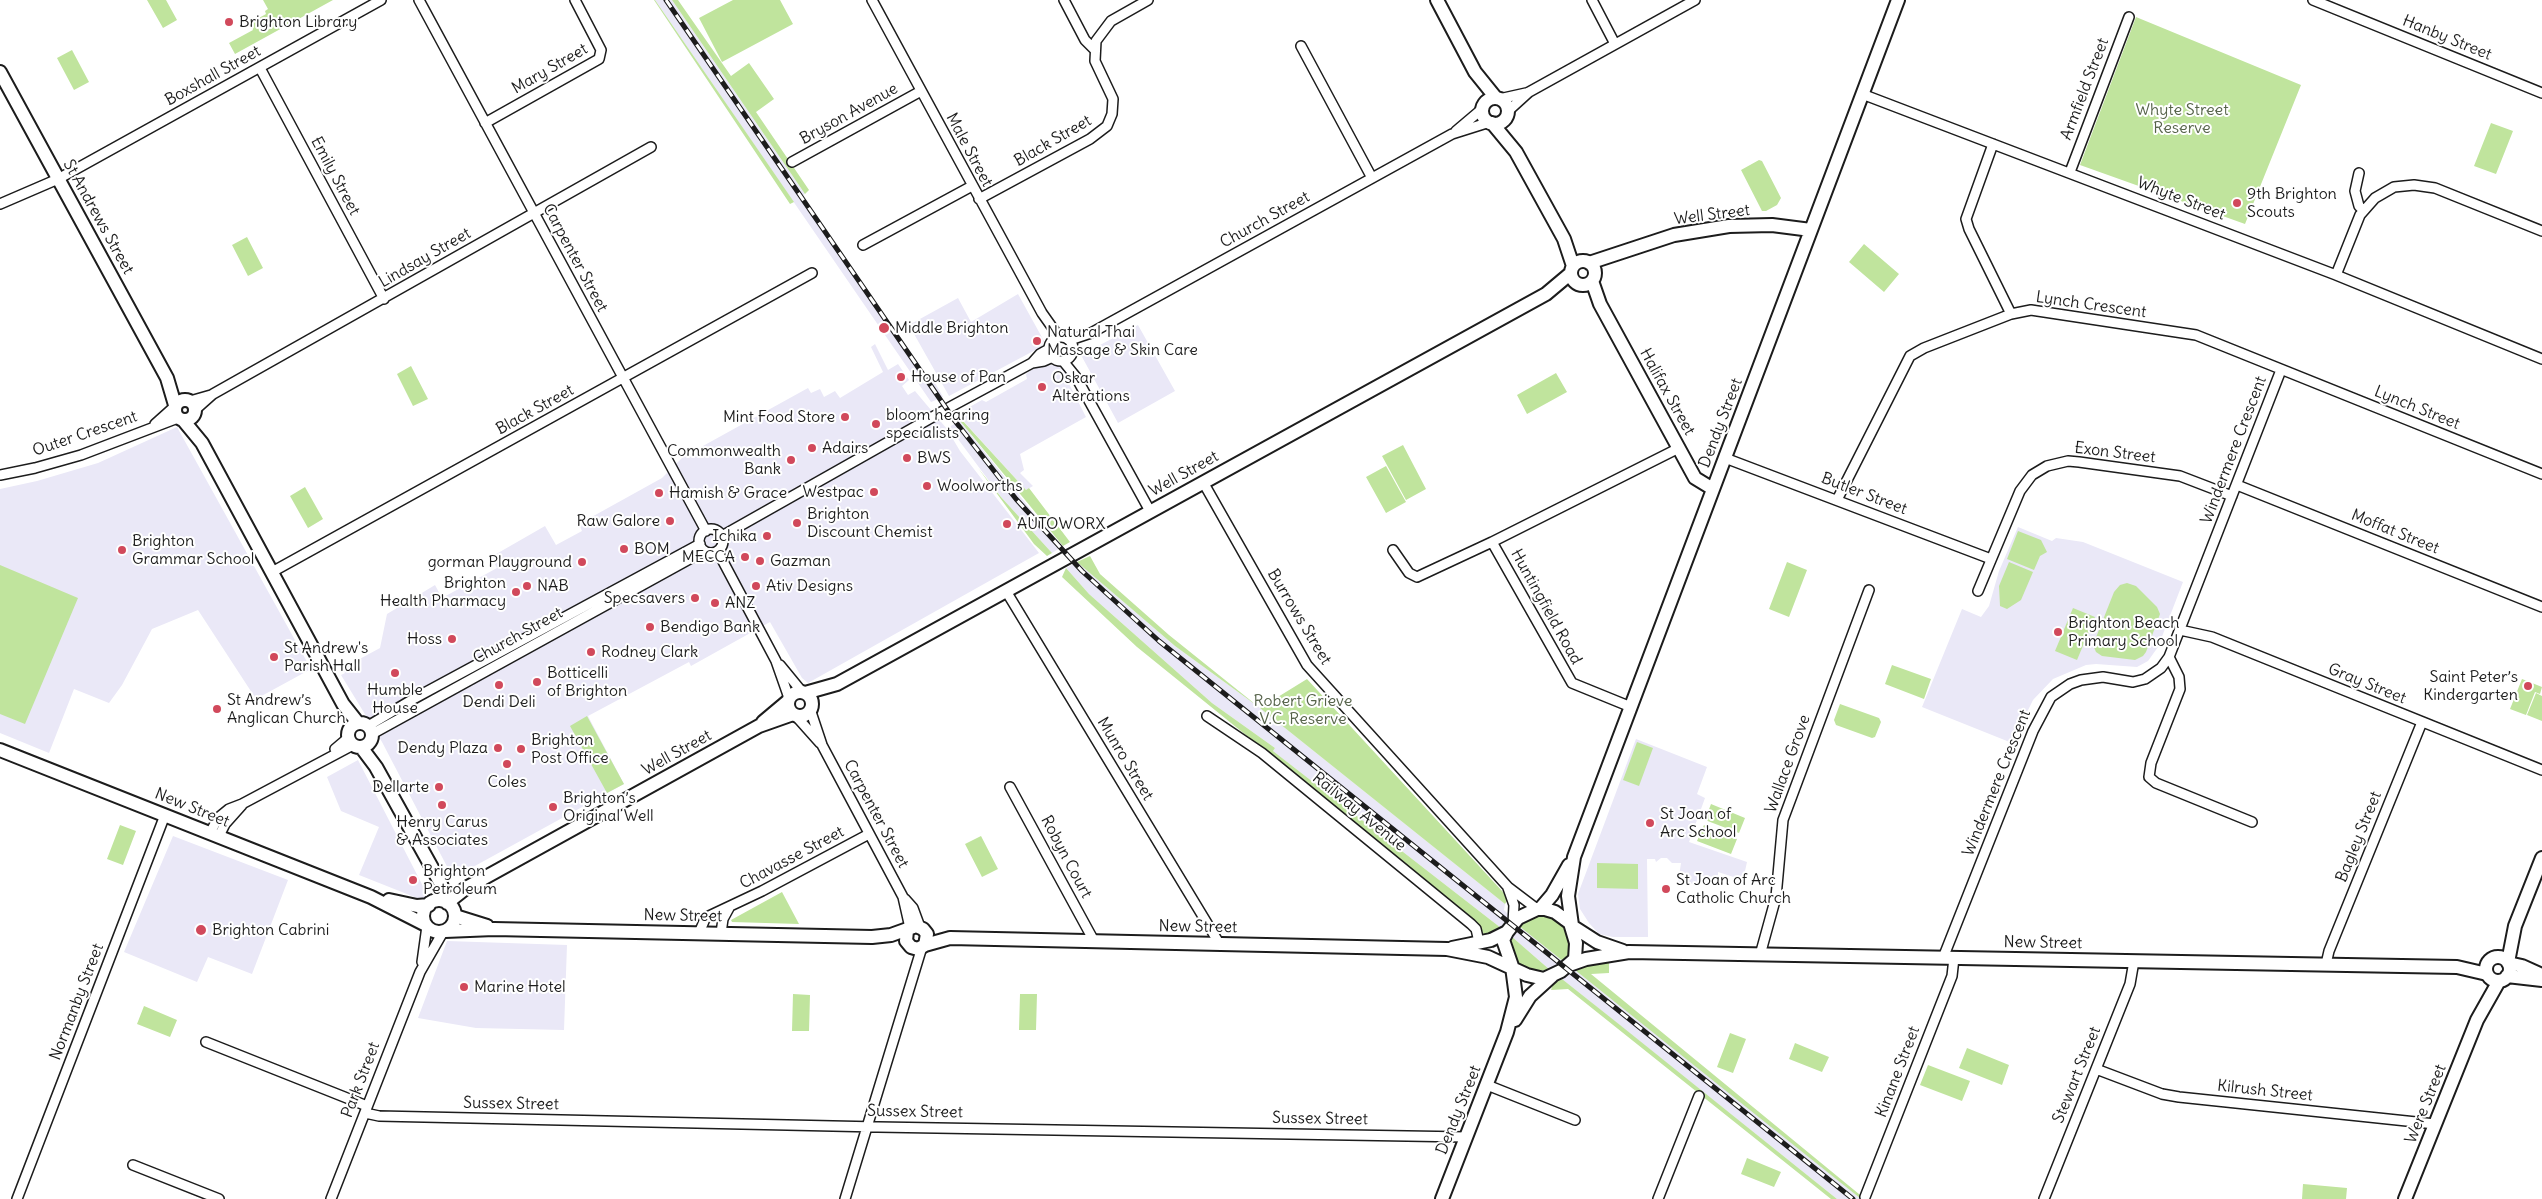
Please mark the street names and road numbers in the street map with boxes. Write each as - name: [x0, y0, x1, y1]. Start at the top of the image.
- street label: Hanby Street: [2400, 11, 2494, 65]
- street label: Armfield Street: [2057, 35, 2113, 143]
- street label: Mary Street: [509, 40, 591, 98]
- street label: Boxshall Street: [162, 42, 264, 110]
- street label: Bryson Avenue: [797, 79, 901, 149]
- street label: Male Street: [942, 110, 996, 190]
- street label: Black Street: [1011, 111, 1095, 171]
- street label: Emily Street: [306, 133, 364, 219]
- street label: St Andrews Street: [59, 156, 137, 278]
- street label: Whyte Street: [2134, 173, 2228, 225]
- street label: Church Street: [1217, 188, 1313, 252]
- street label: Carpenter Street: [538, 201, 612, 315]
- street label: Well Street: [1673, 201, 1751, 229]
- street label: Lindsay Street: [376, 224, 474, 292]
- street label: Lynch Crescent: [2034, 288, 2148, 322]
- street label: Halifax Street: [1635, 345, 1699, 439]
- street label: Windermere Crescent: [2197, 374, 2271, 526]
- street label: Dendy Street: [1695, 376, 1747, 470]
- street label: Black Street: [493, 381, 577, 439]
- street label: Lynch Street: [2371, 382, 2463, 434]
- street label: Outer Crescent: [30, 407, 140, 461]
- street label: Exon Street: [2073, 438, 2157, 468]
- street label: Well Street: [1146, 447, 1222, 501]
- street label: Butler Street: [1818, 469, 1910, 519]
- street label: Moffat Street: [2348, 506, 2442, 558]
- street label: Huntingfield Road: [1506, 546, 1586, 668]
- street label: Burrows Street: [1263, 566, 1335, 668]
- street label: Church Street: [470, 604, 566, 668]
- street label: Gray Street: [2325, 660, 2409, 708]
- street label: Windermere Crescent: [1959, 707, 2035, 859]
- street label: Wallace Grove: [1761, 712, 1815, 816]
- street label: Munro Street: [1093, 714, 1157, 804]
- street label: Well Street: [639, 726, 715, 780]
- street label: Carpenter Street: [839, 757, 913, 871]
- street label: Railway Avenue: [1308, 768, 1410, 856]
- street label: New Street: [152, 784, 232, 832]
- street label: Bagley Street: [2332, 789, 2386, 885]
- street label: Robyn Court: [1036, 812, 1096, 902]
- street label: Chavasse Street: [737, 822, 847, 894]
- street label: New Street: [644, 906, 722, 926]
- street label: New Street: [1159, 917, 1237, 937]
- street label: New Street: [2004, 933, 2082, 953]
- street label: Normanby Street: [46, 941, 108, 1063]
- street label: Kinane Street: [1872, 1024, 1924, 1120]
- street label: Stewart Street: [2049, 1024, 2105, 1126]
- street label: Park Street: [338, 1039, 384, 1121]
- street label: Were Street: [2401, 1062, 2451, 1146]
- street label: Dendy Street: [1432, 1063, 1486, 1157]
- street label: Kilrush Street: [2216, 1076, 2314, 1106]
- street label: Sussex Street: [463, 1094, 559, 1114]
- street label: Sussex Street: [867, 1102, 963, 1122]
- street label: Sussex Street: [1272, 1109, 1368, 1129]

